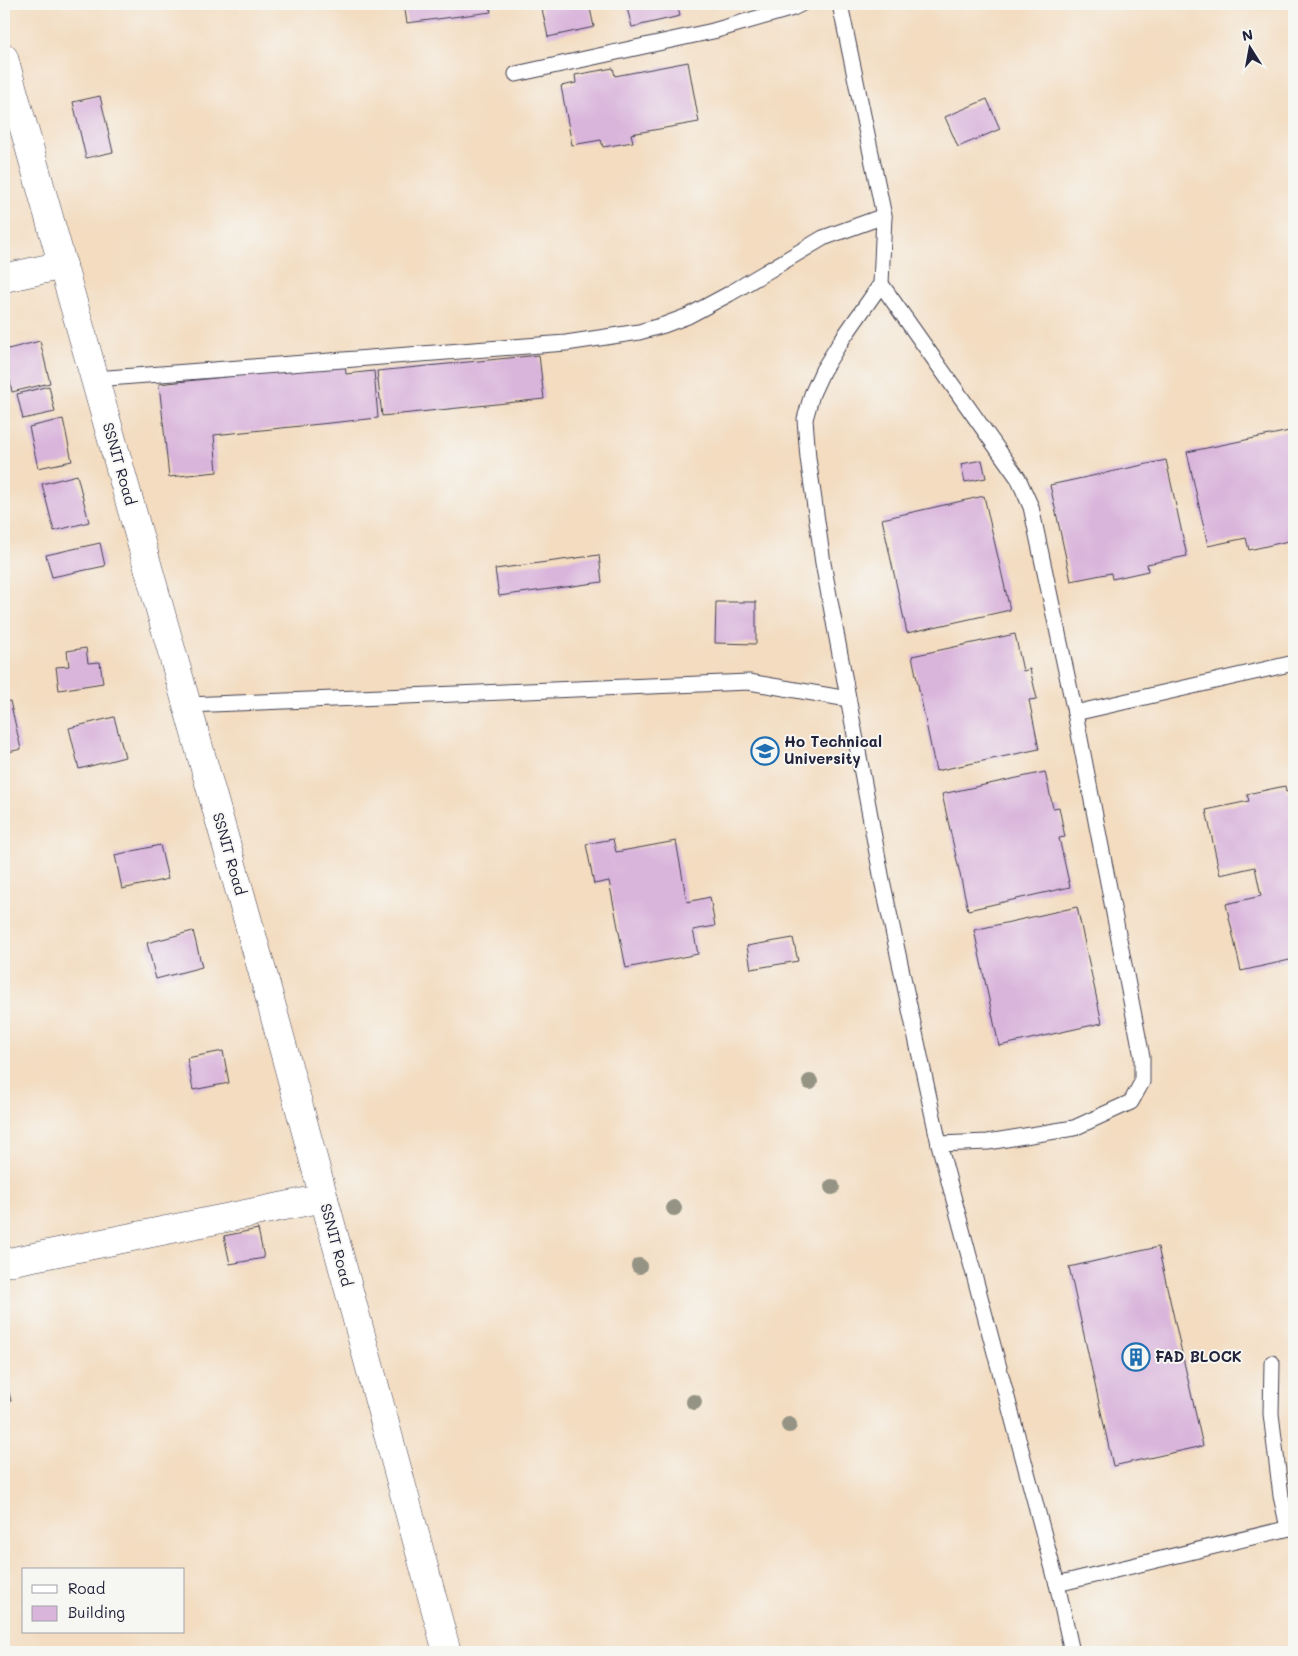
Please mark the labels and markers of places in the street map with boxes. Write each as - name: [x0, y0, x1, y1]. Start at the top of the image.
- place label: Ho Technical University: [784, 731, 882, 768]
- school or university icon: Ho Technical University: [750, 736, 780, 766]
- building icon: FAD BLOCK: [1121, 1342, 1151, 1372]
- place label: FAD BLOCK: [1155, 1346, 1242, 1366]

